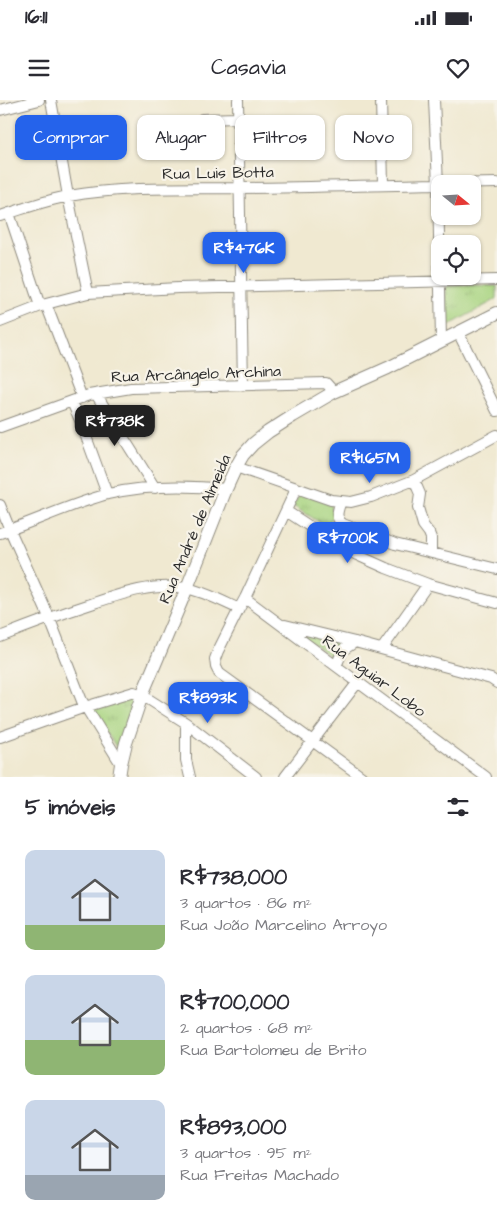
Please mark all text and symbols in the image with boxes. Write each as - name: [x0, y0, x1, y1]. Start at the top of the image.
- text: 16:11: [25, 4, 47, 31]
- text: Casavia: [211, 52, 286, 83]
- icon: menu: [25, 54, 53, 82]
- icon: heart: [444, 54, 472, 82]
- chip: Comprar: [15, 115, 127, 160]
- chip: Alugar: [137, 115, 225, 160]
- chip: Filtros: [235, 115, 325, 160]
- chip: Novo: [335, 115, 412, 160]
- street label: Rua Luis Botta: [162, 161, 274, 185]
- north arrow: [431, 175, 481, 225]
- map controls: [431, 175, 481, 285]
- pin: R$476K: [203, 232, 285, 274]
- button: locate: [431, 235, 481, 285]
- text: R$476K: [214, 237, 274, 259]
- street label: Rua Arcângelo Archina: [111, 360, 281, 389]
- pin: R$738K: [74, 404, 156, 447]
- text: R$738K: [86, 410, 144, 432]
- pin: R$1.65M: [324, 442, 416, 484]
- text: R$1.65M: [340, 447, 400, 469]
- street label: Rua André de Almeida: [154, 451, 236, 607]
- pin: R$700K: [307, 522, 389, 564]
- text: R$700K: [318, 527, 378, 549]
- street label: Rua Aguiar Lobo: [317, 630, 430, 723]
- pin: R$893K: [167, 682, 249, 724]
- text: R$893K: [179, 687, 237, 709]
- text: 5 imóveis: [25, 793, 116, 822]
- icon: filters: [444, 793, 472, 821]
- text: R$738,000: [180, 863, 287, 892]
- icon: home: [65, 870, 125, 930]
- text: 3 quartos · 86 m²: [180, 892, 312, 914]
- text: Rua João Marcelino Arroyo: [180, 914, 387, 936]
- text: R$700,000: [180, 988, 290, 1017]
- icon: home: [65, 995, 125, 1055]
- text: 2 quartos · 68 m²: [180, 1017, 313, 1039]
- text: Rua Bartolomeu de Brito: [180, 1039, 366, 1061]
- text: R$893,000: [180, 1113, 286, 1142]
- icon: home: [65, 1120, 125, 1180]
- text: 3 quartos · 95 m²: [180, 1142, 312, 1164]
- text: Rua Freitas Machado: [180, 1164, 339, 1186]

